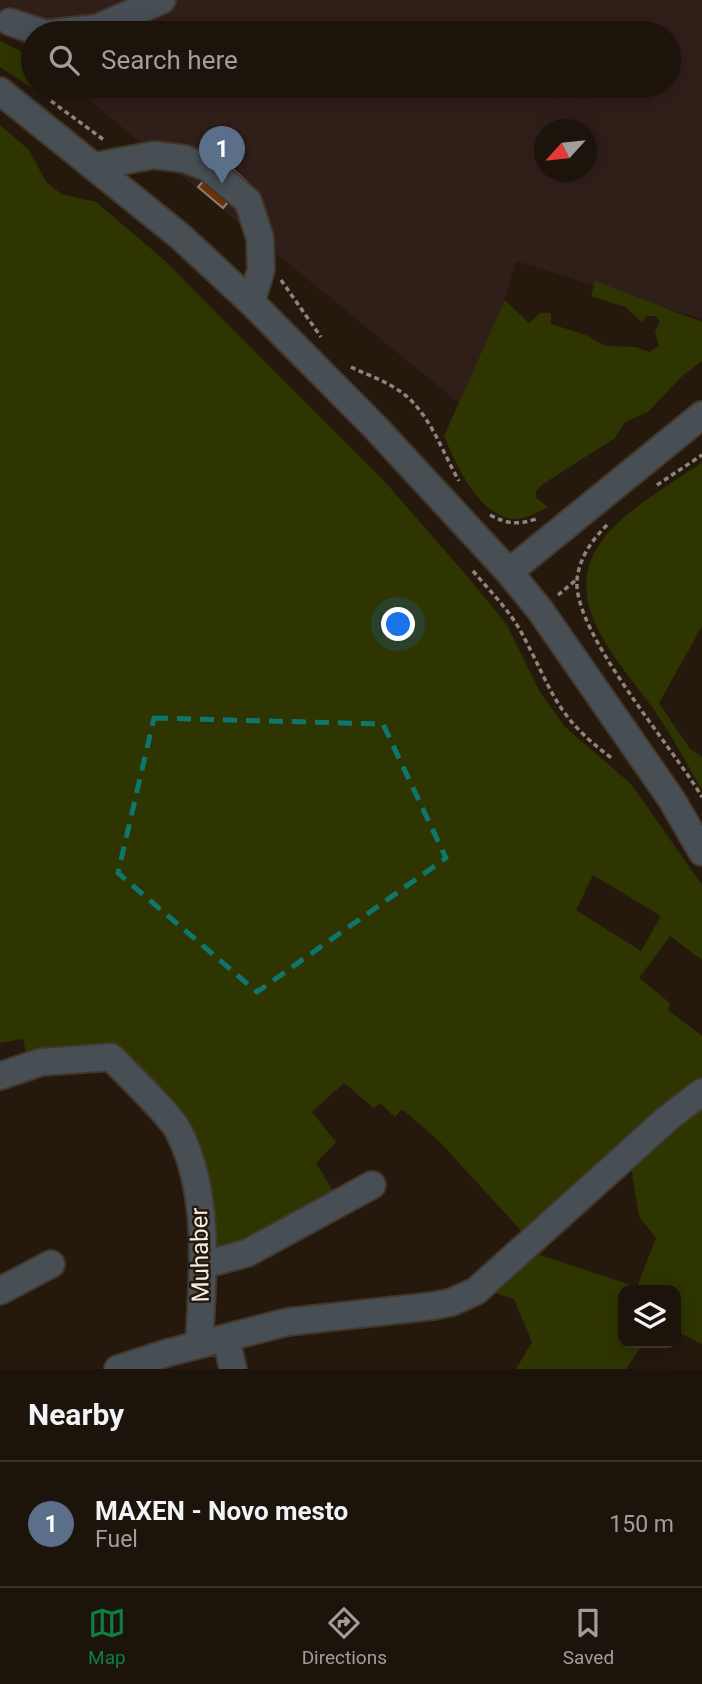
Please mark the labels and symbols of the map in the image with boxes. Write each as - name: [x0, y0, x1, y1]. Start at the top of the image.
- north arrow: [534, 119, 597, 182]
- pin: 1: [199, 126, 245, 184]
- your location: [381, 607, 415, 641]
- street label: Muhaber: [185, 1207, 215, 1303]

